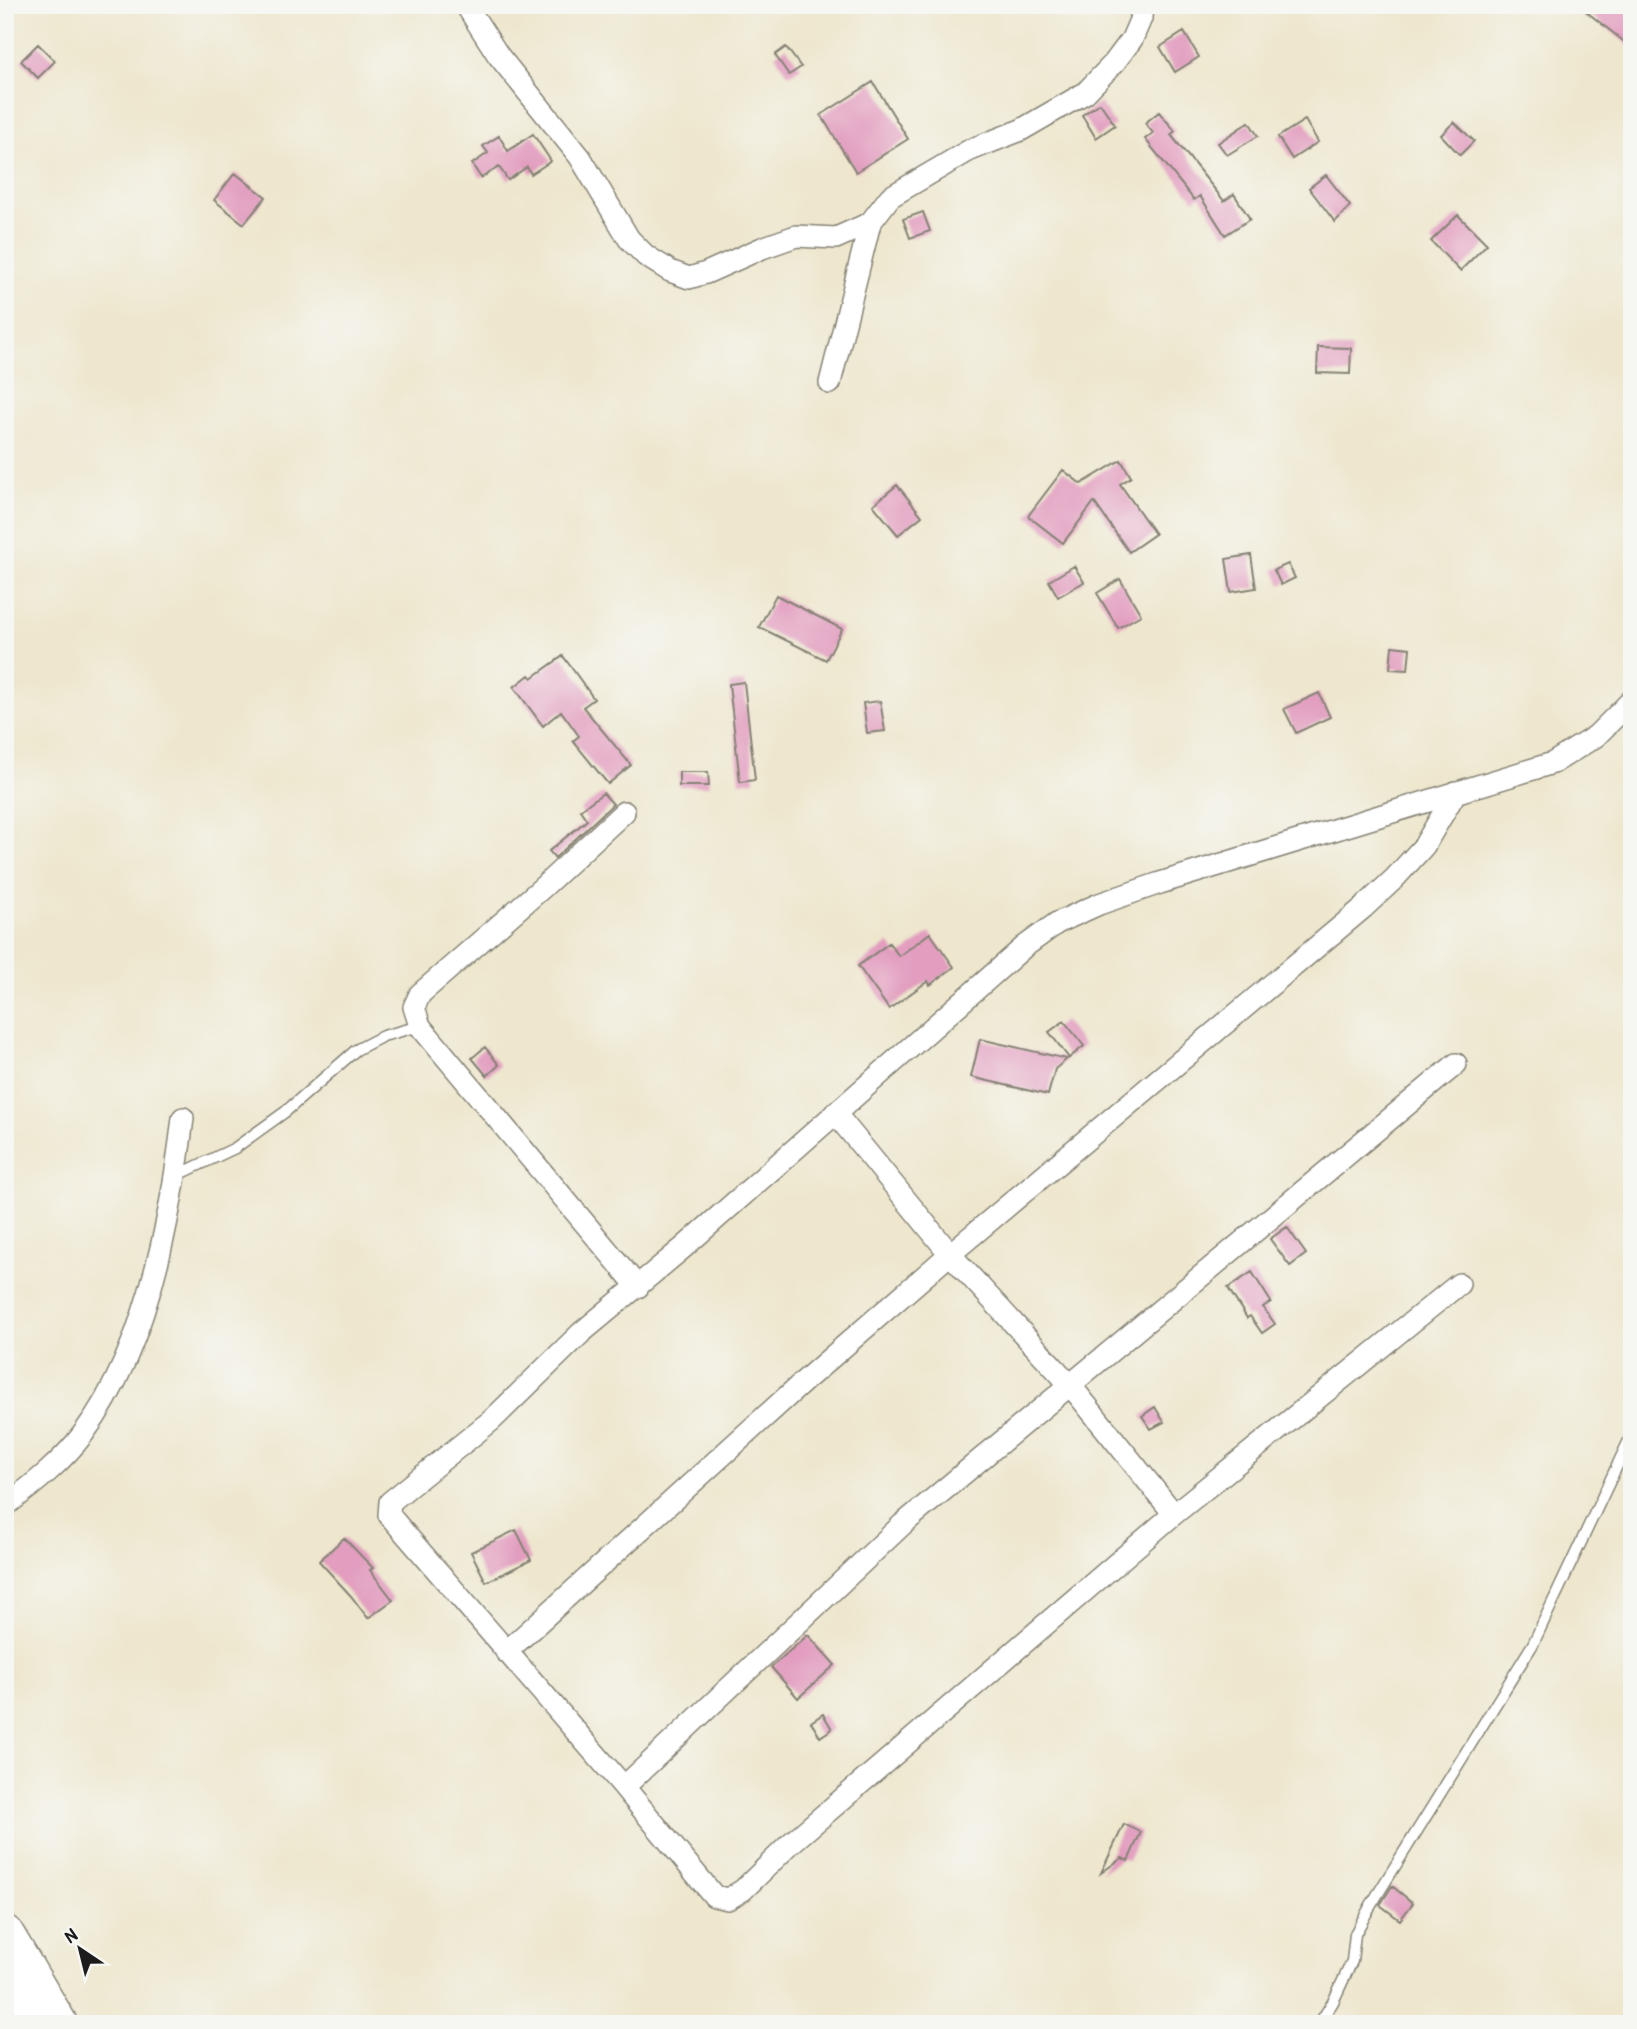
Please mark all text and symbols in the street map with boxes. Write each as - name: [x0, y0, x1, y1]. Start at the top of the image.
- north arrow: [46, 1913, 116, 1983]
- text: N: [59, 1922, 82, 1949]

